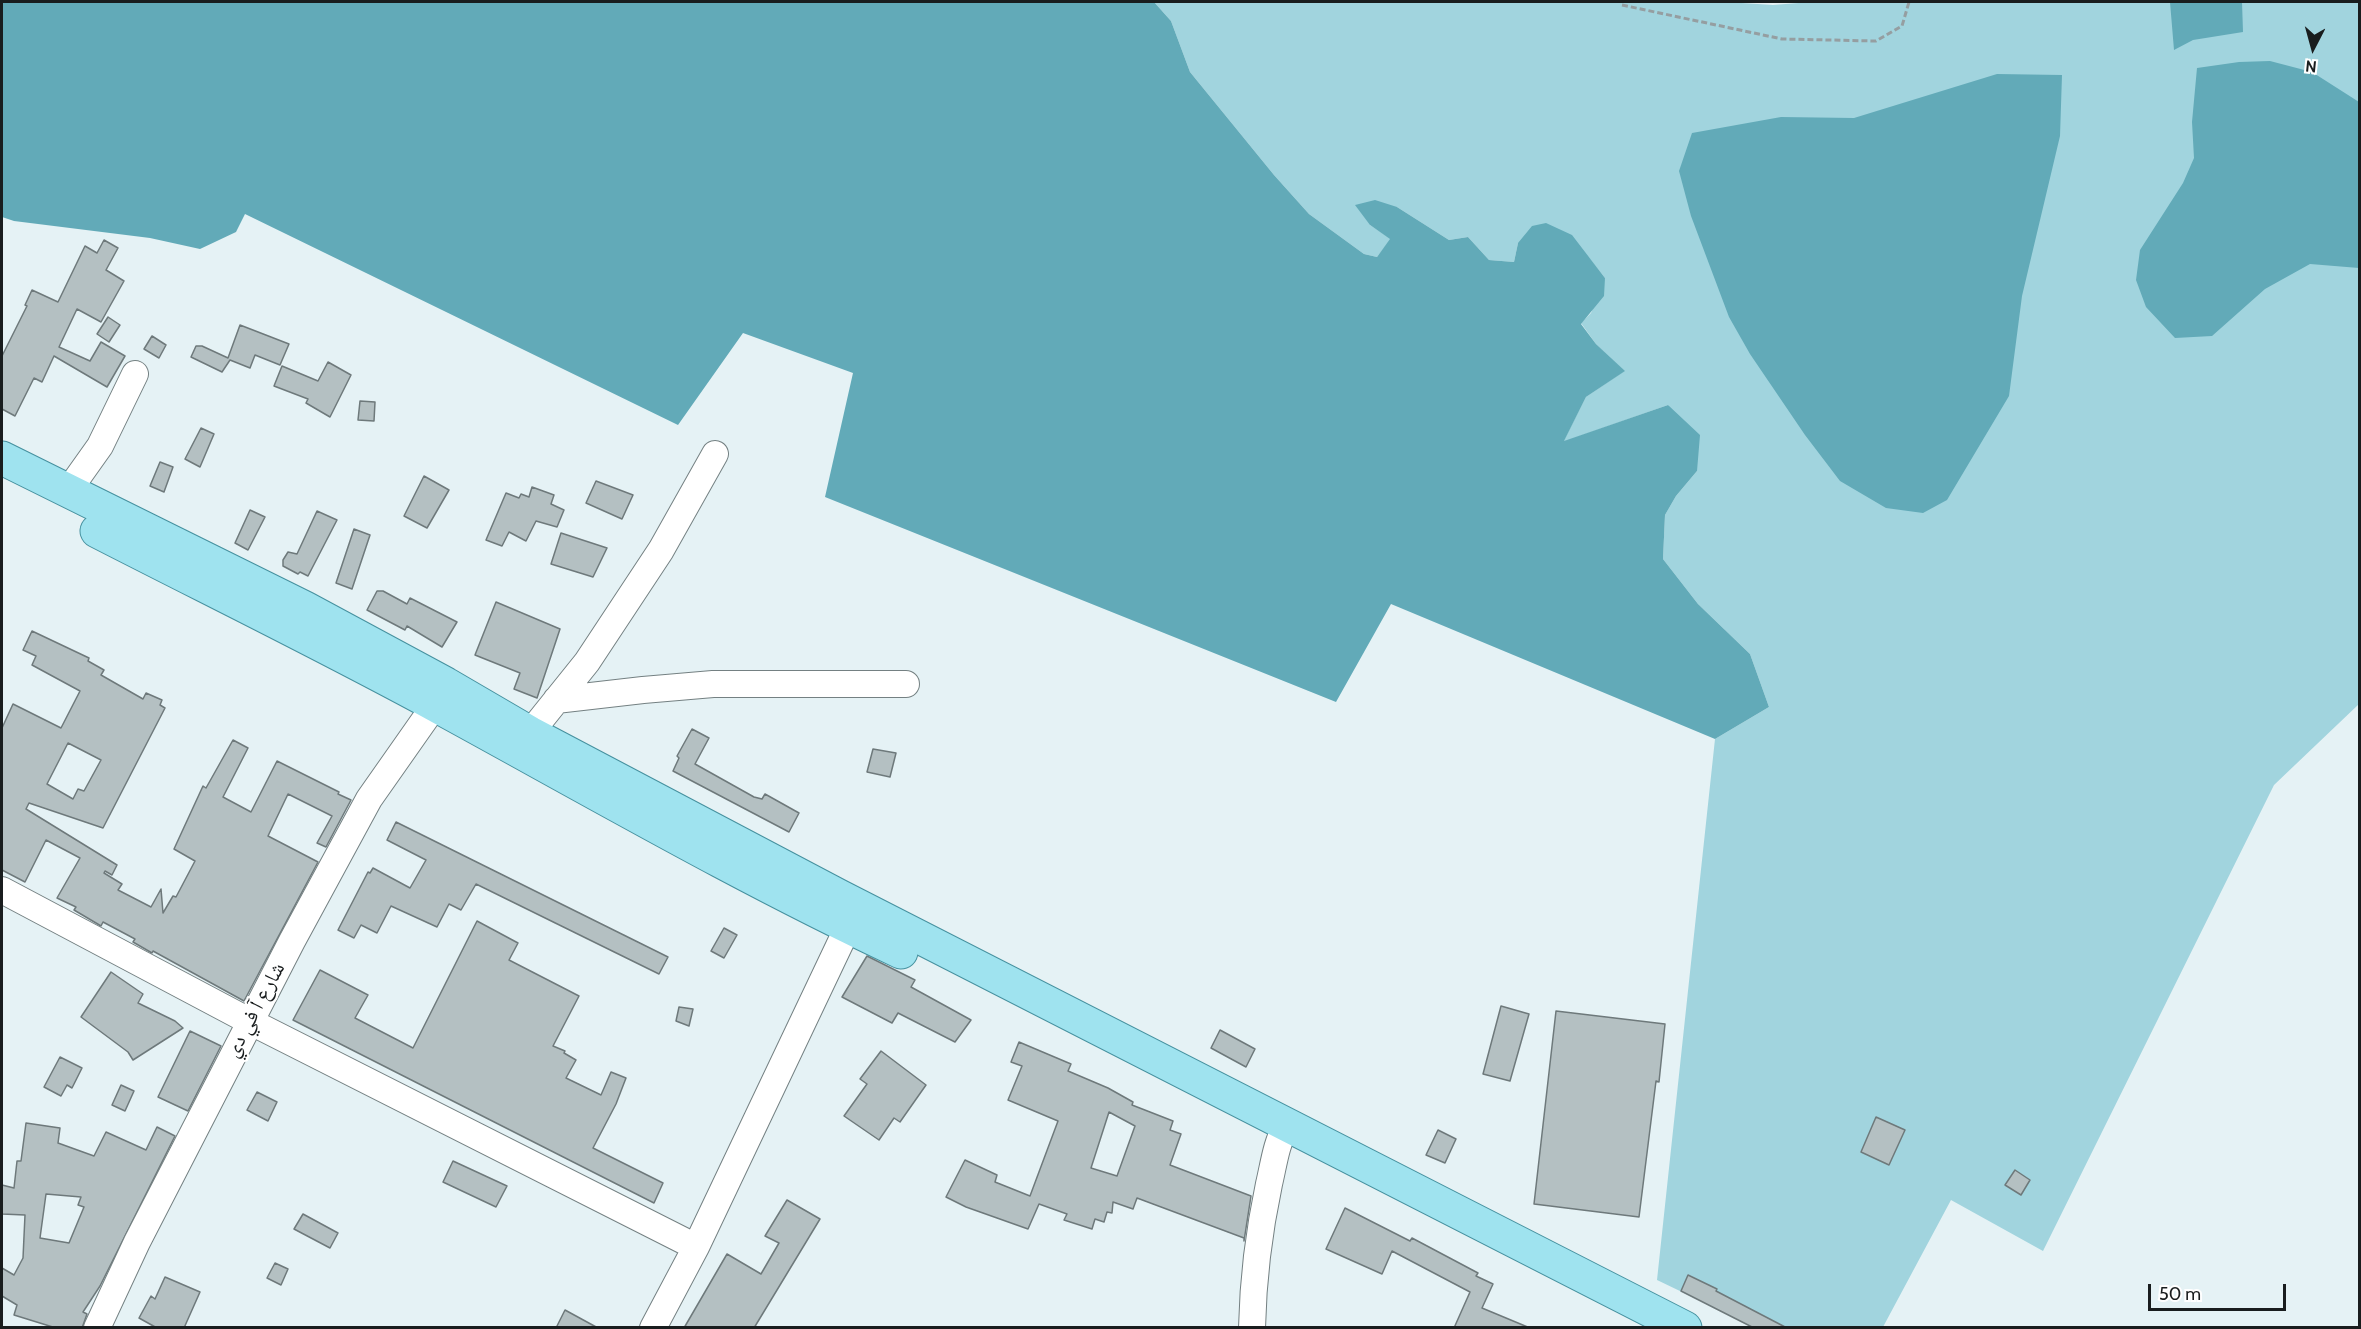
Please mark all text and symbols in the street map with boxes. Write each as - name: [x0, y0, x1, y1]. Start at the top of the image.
- north arrow: [2283, 18, 2343, 78]
- text: N: [2304, 56, 2318, 76]
- street label: شارع آ في دي: [219, 958, 291, 1062]
- scale bar: [2151, 1272, 2289, 1310]
- text: 50 m: [2159, 1283, 2201, 1305]

